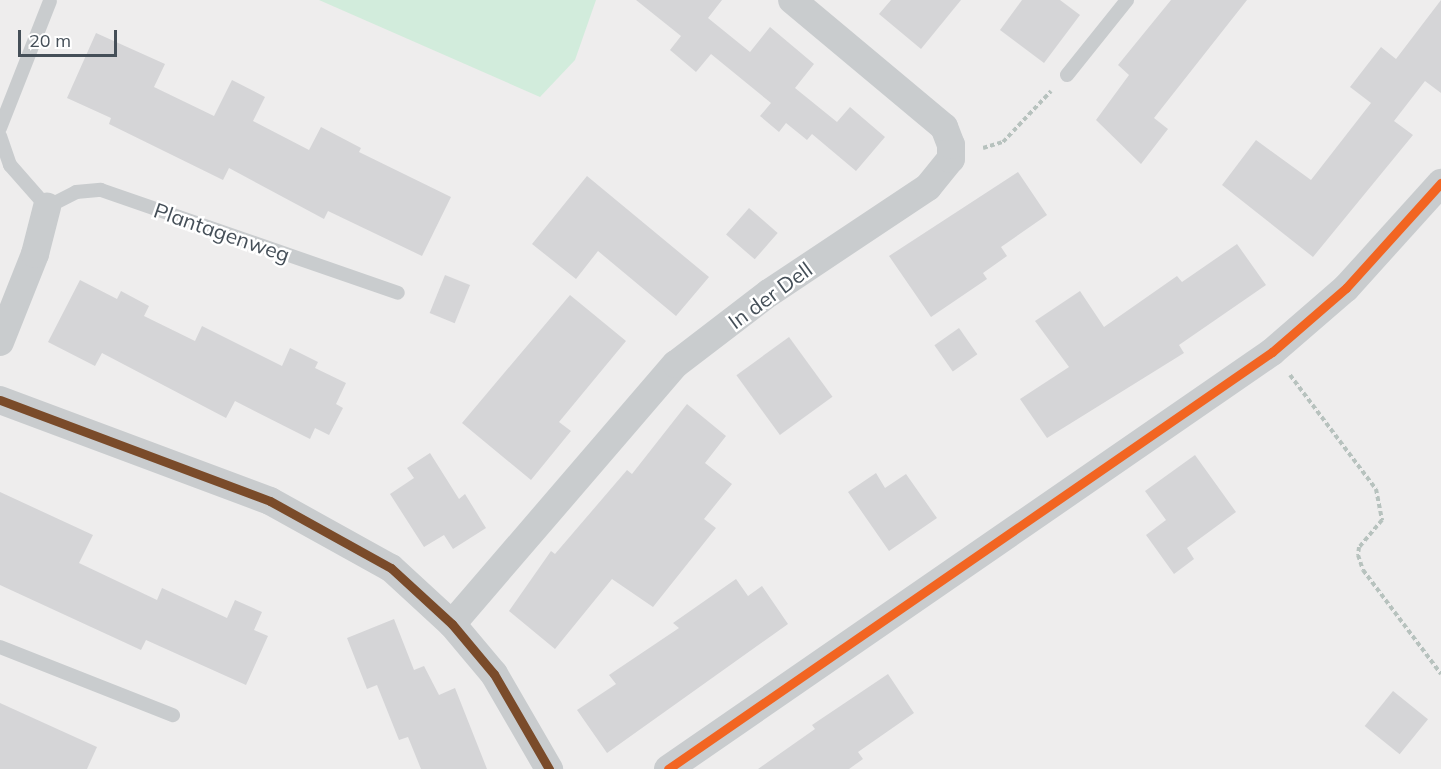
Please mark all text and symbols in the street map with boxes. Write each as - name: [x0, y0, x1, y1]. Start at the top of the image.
- scale bar: [21, 18, 120, 56]
- text: 20 m: [29, 29, 71, 52]
- street label: Plantagenweg: [151, 197, 293, 267]
- street label: In der Dell: [723, 256, 817, 334]

